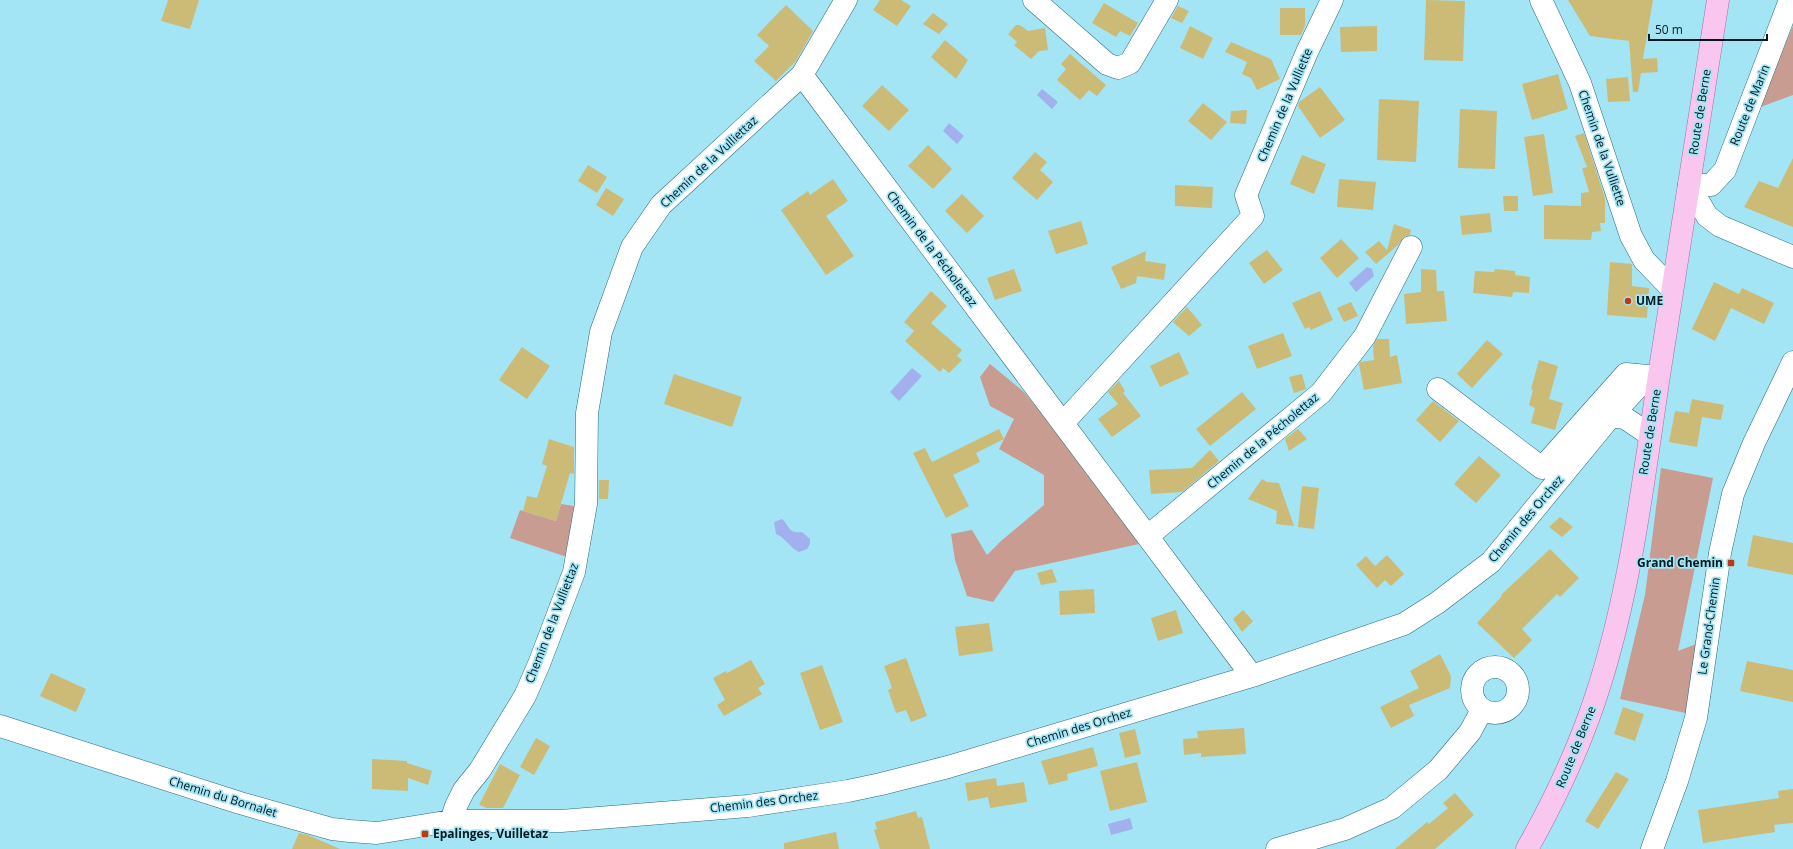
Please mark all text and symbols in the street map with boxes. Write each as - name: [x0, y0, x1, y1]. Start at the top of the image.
- scale bar: [1649, 16, 1767, 42]
- text: 50 m: [1655, 21, 1683, 38]
- street label: Chemin de la Vulliette: [1253, 45, 1316, 164]
- street label: Route de Marin: [1726, 62, 1774, 148]
- street label: Route de Berne: [1684, 67, 1715, 156]
- street label: Chemin de la Vulliette: [1575, 87, 1630, 208]
- street label: Chemin de la Vulliettaz: [656, 112, 761, 211]
- street label: Chemin de la Pécholettaz: [883, 187, 982, 310]
- place label: UME: [1636, 292, 1663, 309]
- marker: UME: [1623, 296, 1633, 306]
- street label: Route de Berne: [1634, 387, 1665, 476]
- street label: Chemin de la Pécholettaz: [1203, 388, 1323, 493]
- street label: Chemin des Orchez: [1484, 471, 1567, 566]
- place label: Grand Chemin: [1637, 554, 1723, 571]
- marker: Grand Chemin: [1726, 558, 1736, 568]
- street label: Chemin de la Vulliettaz: [521, 560, 582, 685]
- street label: Le Grand-Chemin: [1693, 576, 1724, 676]
- street label: Chemin des Orchez: [1024, 703, 1134, 752]
- street label: Route de Berne: [1551, 703, 1600, 790]
- street label: Chemin du Bornalet: [167, 772, 279, 821]
- street label: Chemin des Orchez: [709, 786, 819, 817]
- place label: Epalinges, Vuilletaz: [433, 825, 548, 842]
- marker: Epalinges, Vuilletaz: [420, 829, 430, 839]

